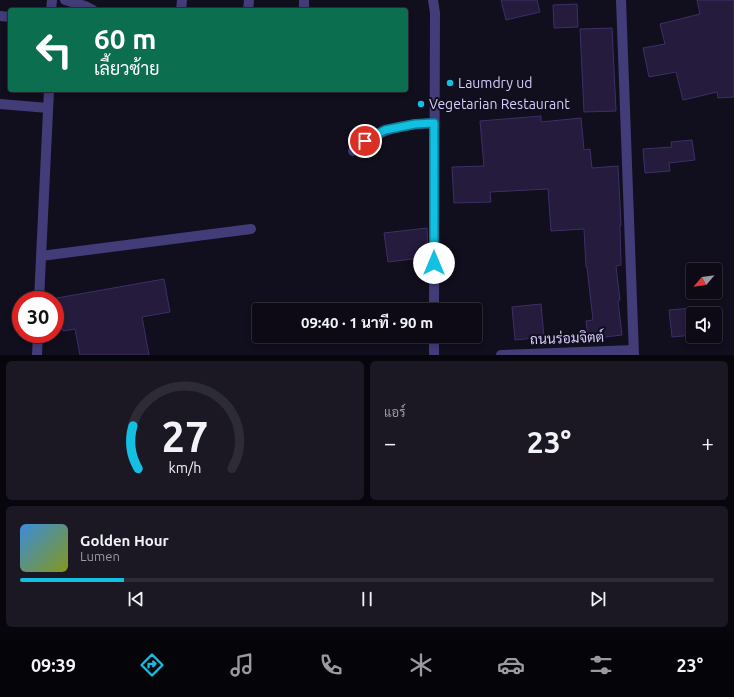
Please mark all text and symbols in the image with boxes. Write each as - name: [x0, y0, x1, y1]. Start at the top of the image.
- text: 60 m: [94, 23, 156, 54]
- icon: left: [28, 24, 80, 76]
- text: เลี้ยวซ้าย: [94, 58, 160, 78]
- place label: Laumdry ud: [458, 75, 532, 91]
- marker: Laumdry ud: [445, 78, 455, 88]
- place label: Vegetarian Restaurant: [429, 96, 570, 112]
- marker: Vegetarian Restaurant: [416, 99, 426, 109]
- pin: [348, 124, 382, 158]
- icon: arrive: [354, 130, 376, 152]
- position arrow: [413, 242, 455, 284]
- north arrow: [686, 263, 722, 299]
- map controls: [686, 263, 722, 343]
- speed limit sign: 30: [12, 291, 64, 343]
- button: sound: [686, 307, 722, 343]
- text: 09:40 · 1 นาที · 90 m: [301, 314, 433, 331]
- street label: ถนนร่อมจิตต์: [530, 328, 604, 347]
- text: แอร์: [384, 405, 405, 419]
- text: 27: [162, 412, 208, 459]
- text: 23°: [527, 425, 571, 459]
- text: −: [384, 430, 396, 455]
- text: +: [702, 430, 714, 455]
- text: km/h: [169, 459, 201, 475]
- text: Golden Hour: [80, 532, 169, 549]
- text: Lumen: [80, 549, 120, 563]
- icon: previous: [125, 588, 147, 610]
- icon: pause: [356, 588, 378, 610]
- icon: next: [587, 588, 609, 610]
- icon: directions: [138, 651, 166, 679]
- icon: music: [228, 651, 256, 679]
- icon: phone: [317, 651, 345, 679]
- icon: climate: [407, 651, 435, 679]
- icon: car: [497, 651, 525, 679]
- icon: filters: [587, 651, 615, 679]
- text: 09:39: [31, 655, 76, 675]
- text: 23°: [676, 655, 703, 675]

